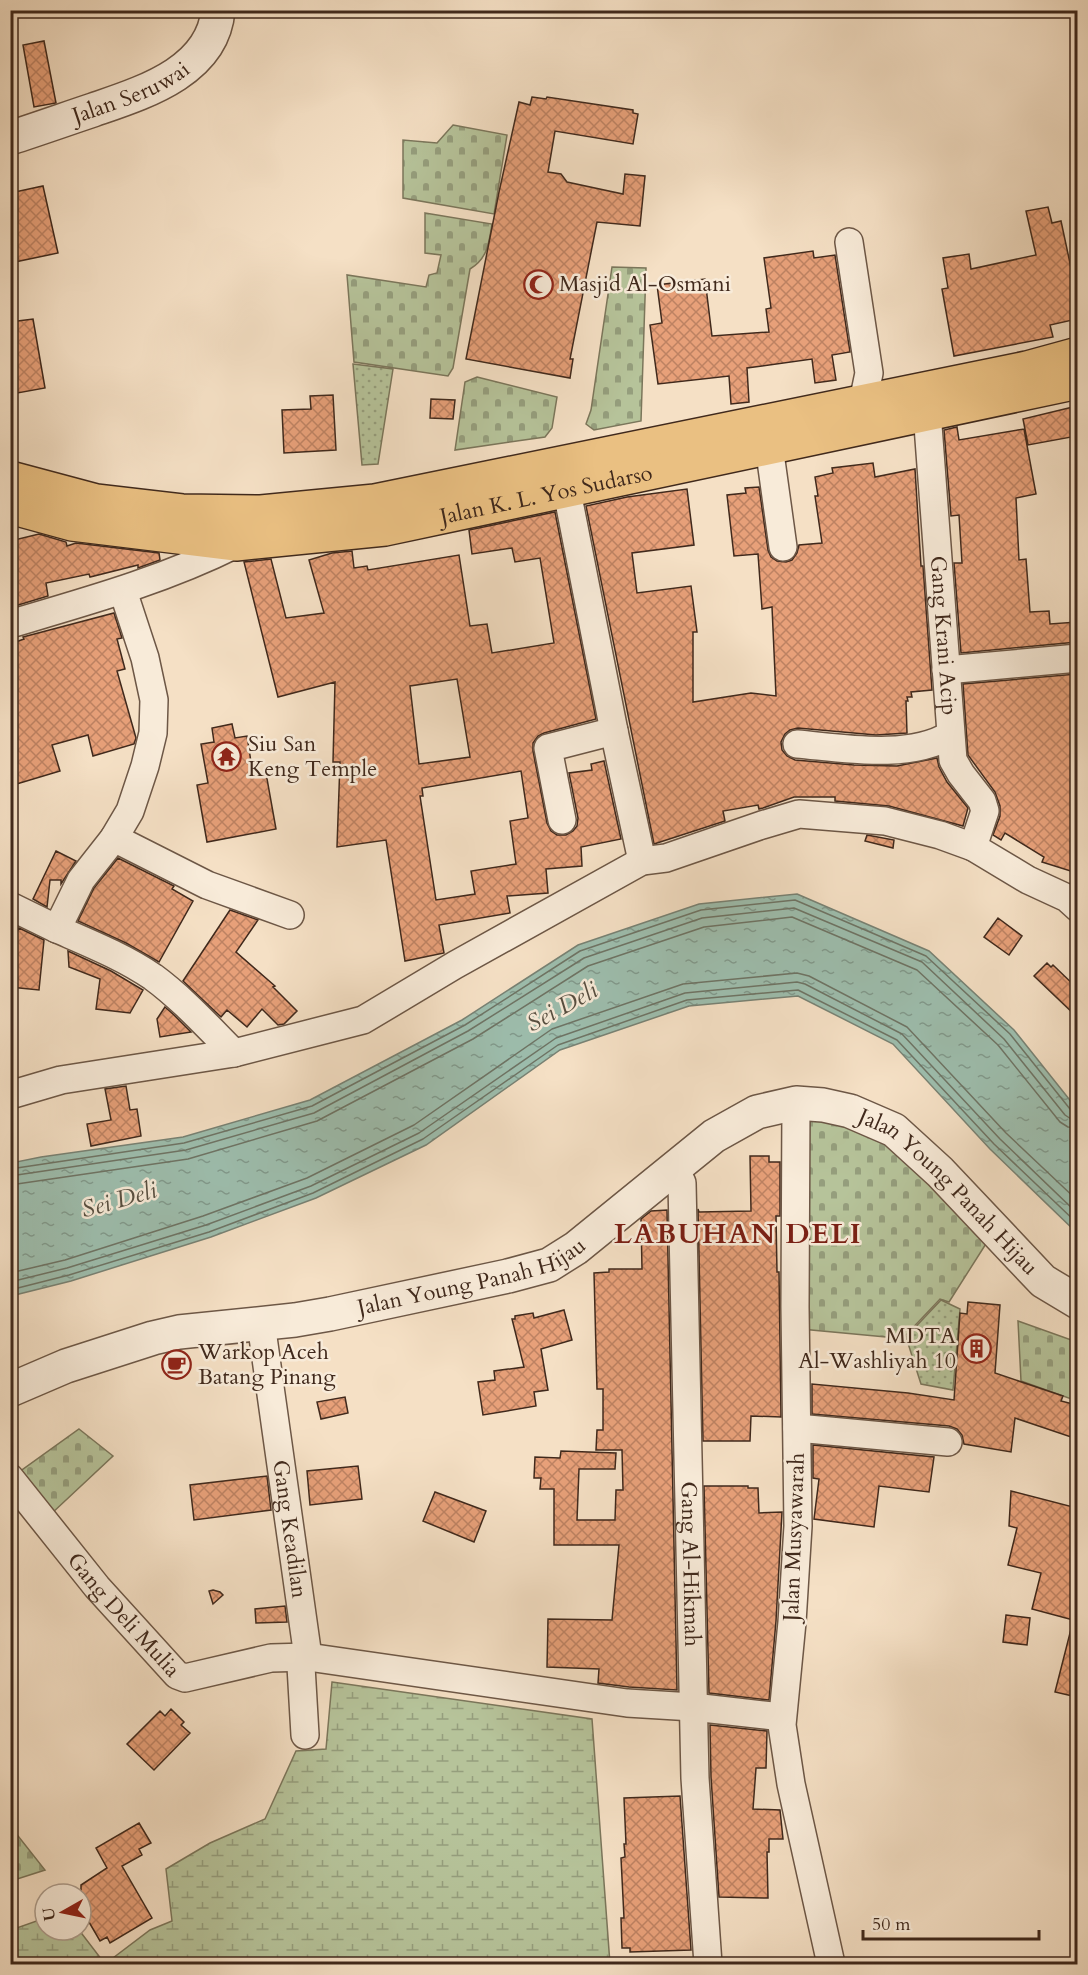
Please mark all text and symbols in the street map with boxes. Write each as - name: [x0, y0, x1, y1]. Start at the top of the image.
- street label: Jalan Seruwai: [65, 55, 196, 132]
- mosque icon: Masjid Al-Osmani: [522, 268, 554, 300]
- place label: Masjid Al-Osmani: [559, 269, 731, 299]
- street label: Jalan K. L. Yos Sudarso: [434, 458, 655, 533]
- street label: Gang Krani Acip: [923, 555, 965, 716]
- place label: Siu San Keng Temple: [248, 729, 377, 784]
- temple icon: Siu San Keng Temple: [211, 741, 243, 773]
- water label: Sei Deli: [520, 974, 604, 1040]
- street label: Jalan Young Panah Hijau: [851, 1100, 1045, 1282]
- water label: Sei Deli: [77, 1173, 161, 1226]
- district label: LABUHAN DELI: [614, 1215, 862, 1253]
- street label: Jalan Young Panah Hijau: [352, 1231, 592, 1323]
- place label: MDTA Al-Washliyah 10: [798, 1321, 956, 1376]
- building icon: MDTA Al-Washliyah 10: [961, 1333, 993, 1365]
- place label: Warkop Aceh Batang Pinang: [197, 1337, 336, 1392]
- cafe icon: Warkop Aceh Batang Pinang: [161, 1349, 193, 1381]
- street label: Jalan Musyawarah: [776, 1452, 812, 1625]
- street label: Gang Keadilan: [265, 1458, 315, 1600]
- street label: Gang Al-Hikmah: [674, 1481, 707, 1647]
- street label: Gang Deli Mulia: [60, 1546, 187, 1684]
- north arrow: [33, 1882, 93, 1942]
- scale bar: [863, 1903, 1038, 1941]
- text: U: [37, 1906, 61, 1922]
- text: 50 m: [872, 1912, 911, 1937]

